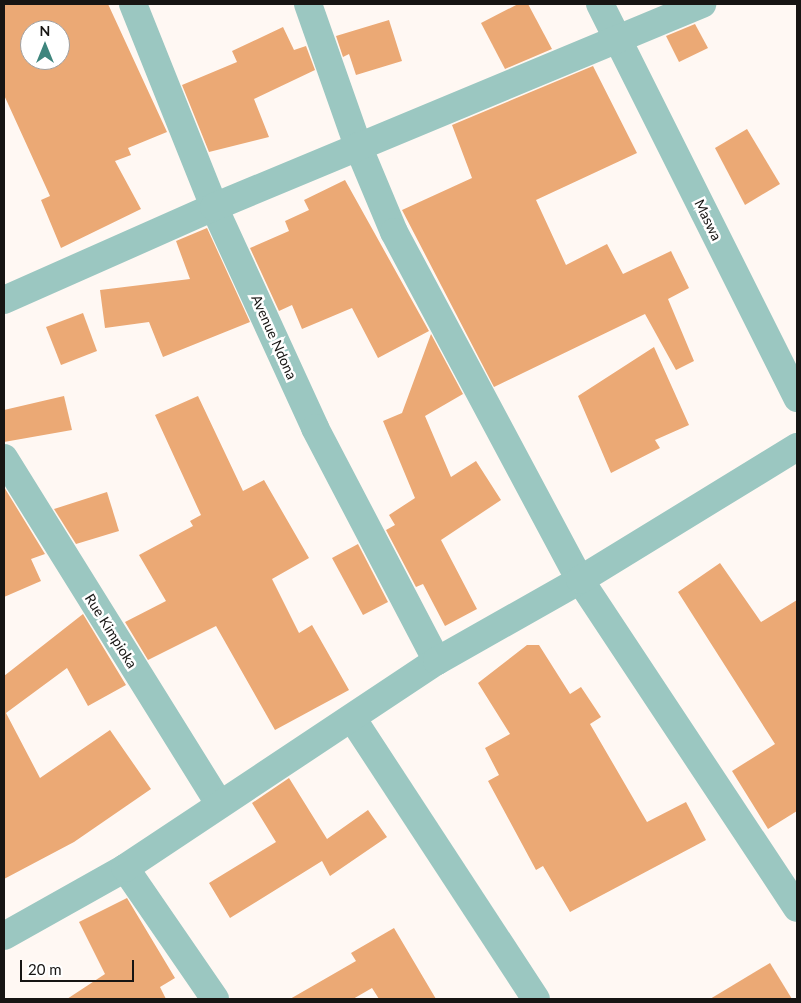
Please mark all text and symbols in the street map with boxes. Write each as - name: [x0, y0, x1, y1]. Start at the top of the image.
- north arrow: [20, 20, 70, 70]
- text: N: [40, 22, 50, 39]
- street label: Maswa: [691, 197, 725, 243]
- street label: Avenue Ndona: [248, 292, 300, 382]
- street label: Rue Kimpioka: [81, 591, 141, 671]
- scale bar: [22, 950, 136, 982]
- text: 20 m: [28, 960, 62, 978]

